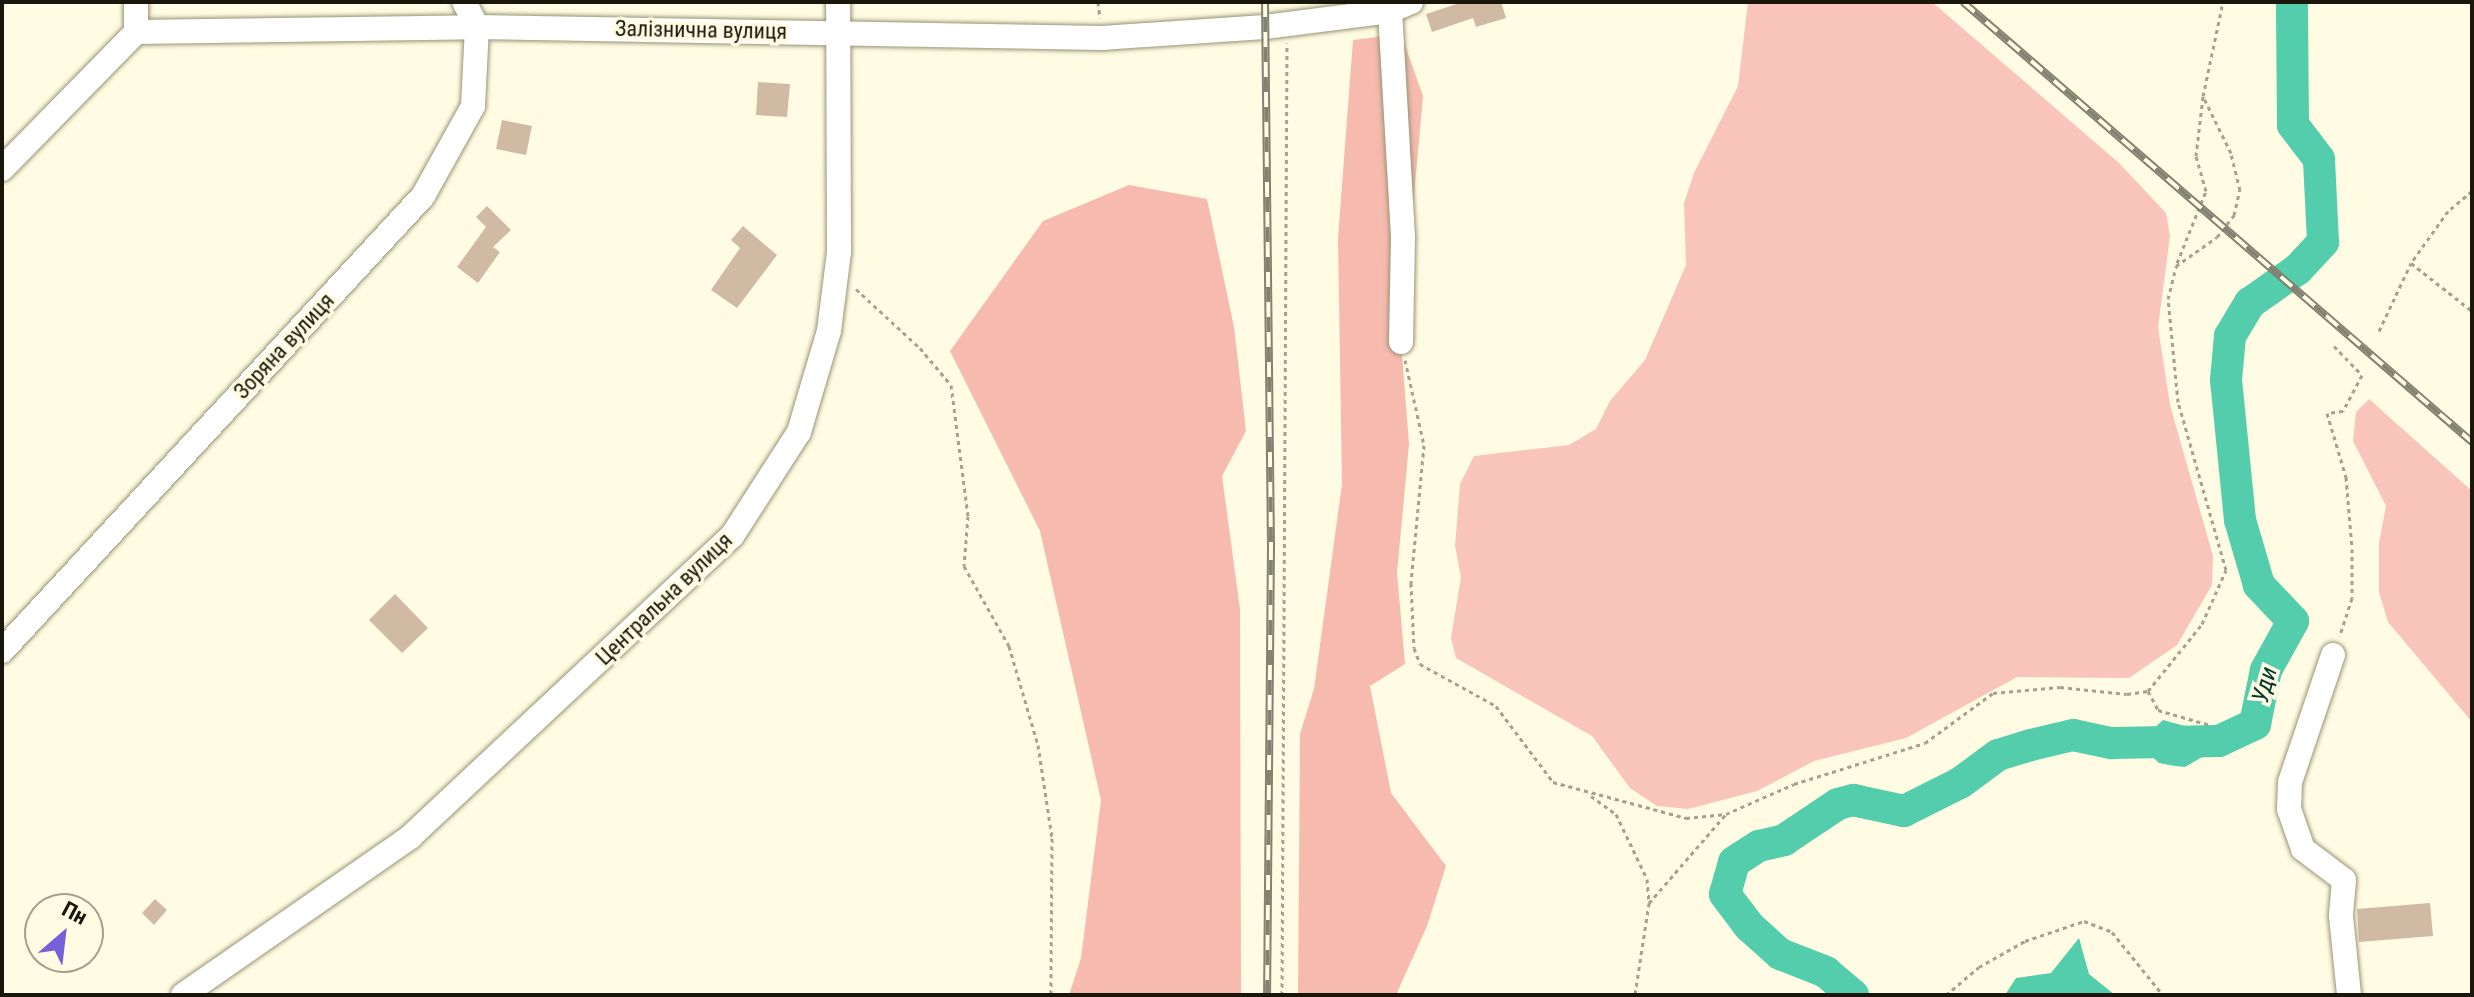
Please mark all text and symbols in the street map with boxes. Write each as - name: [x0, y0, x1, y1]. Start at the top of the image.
- street label: Залізнична вулиця: [615, 15, 787, 45]
- street label: Зоряна вулиця: [228, 288, 340, 404]
- street label: Центральна вулиця: [590, 527, 738, 671]
- water label: Уди: [2246, 664, 2284, 706]
- north arrow: [24, 893, 104, 973]
- text: Пн: [58, 896, 91, 930]

